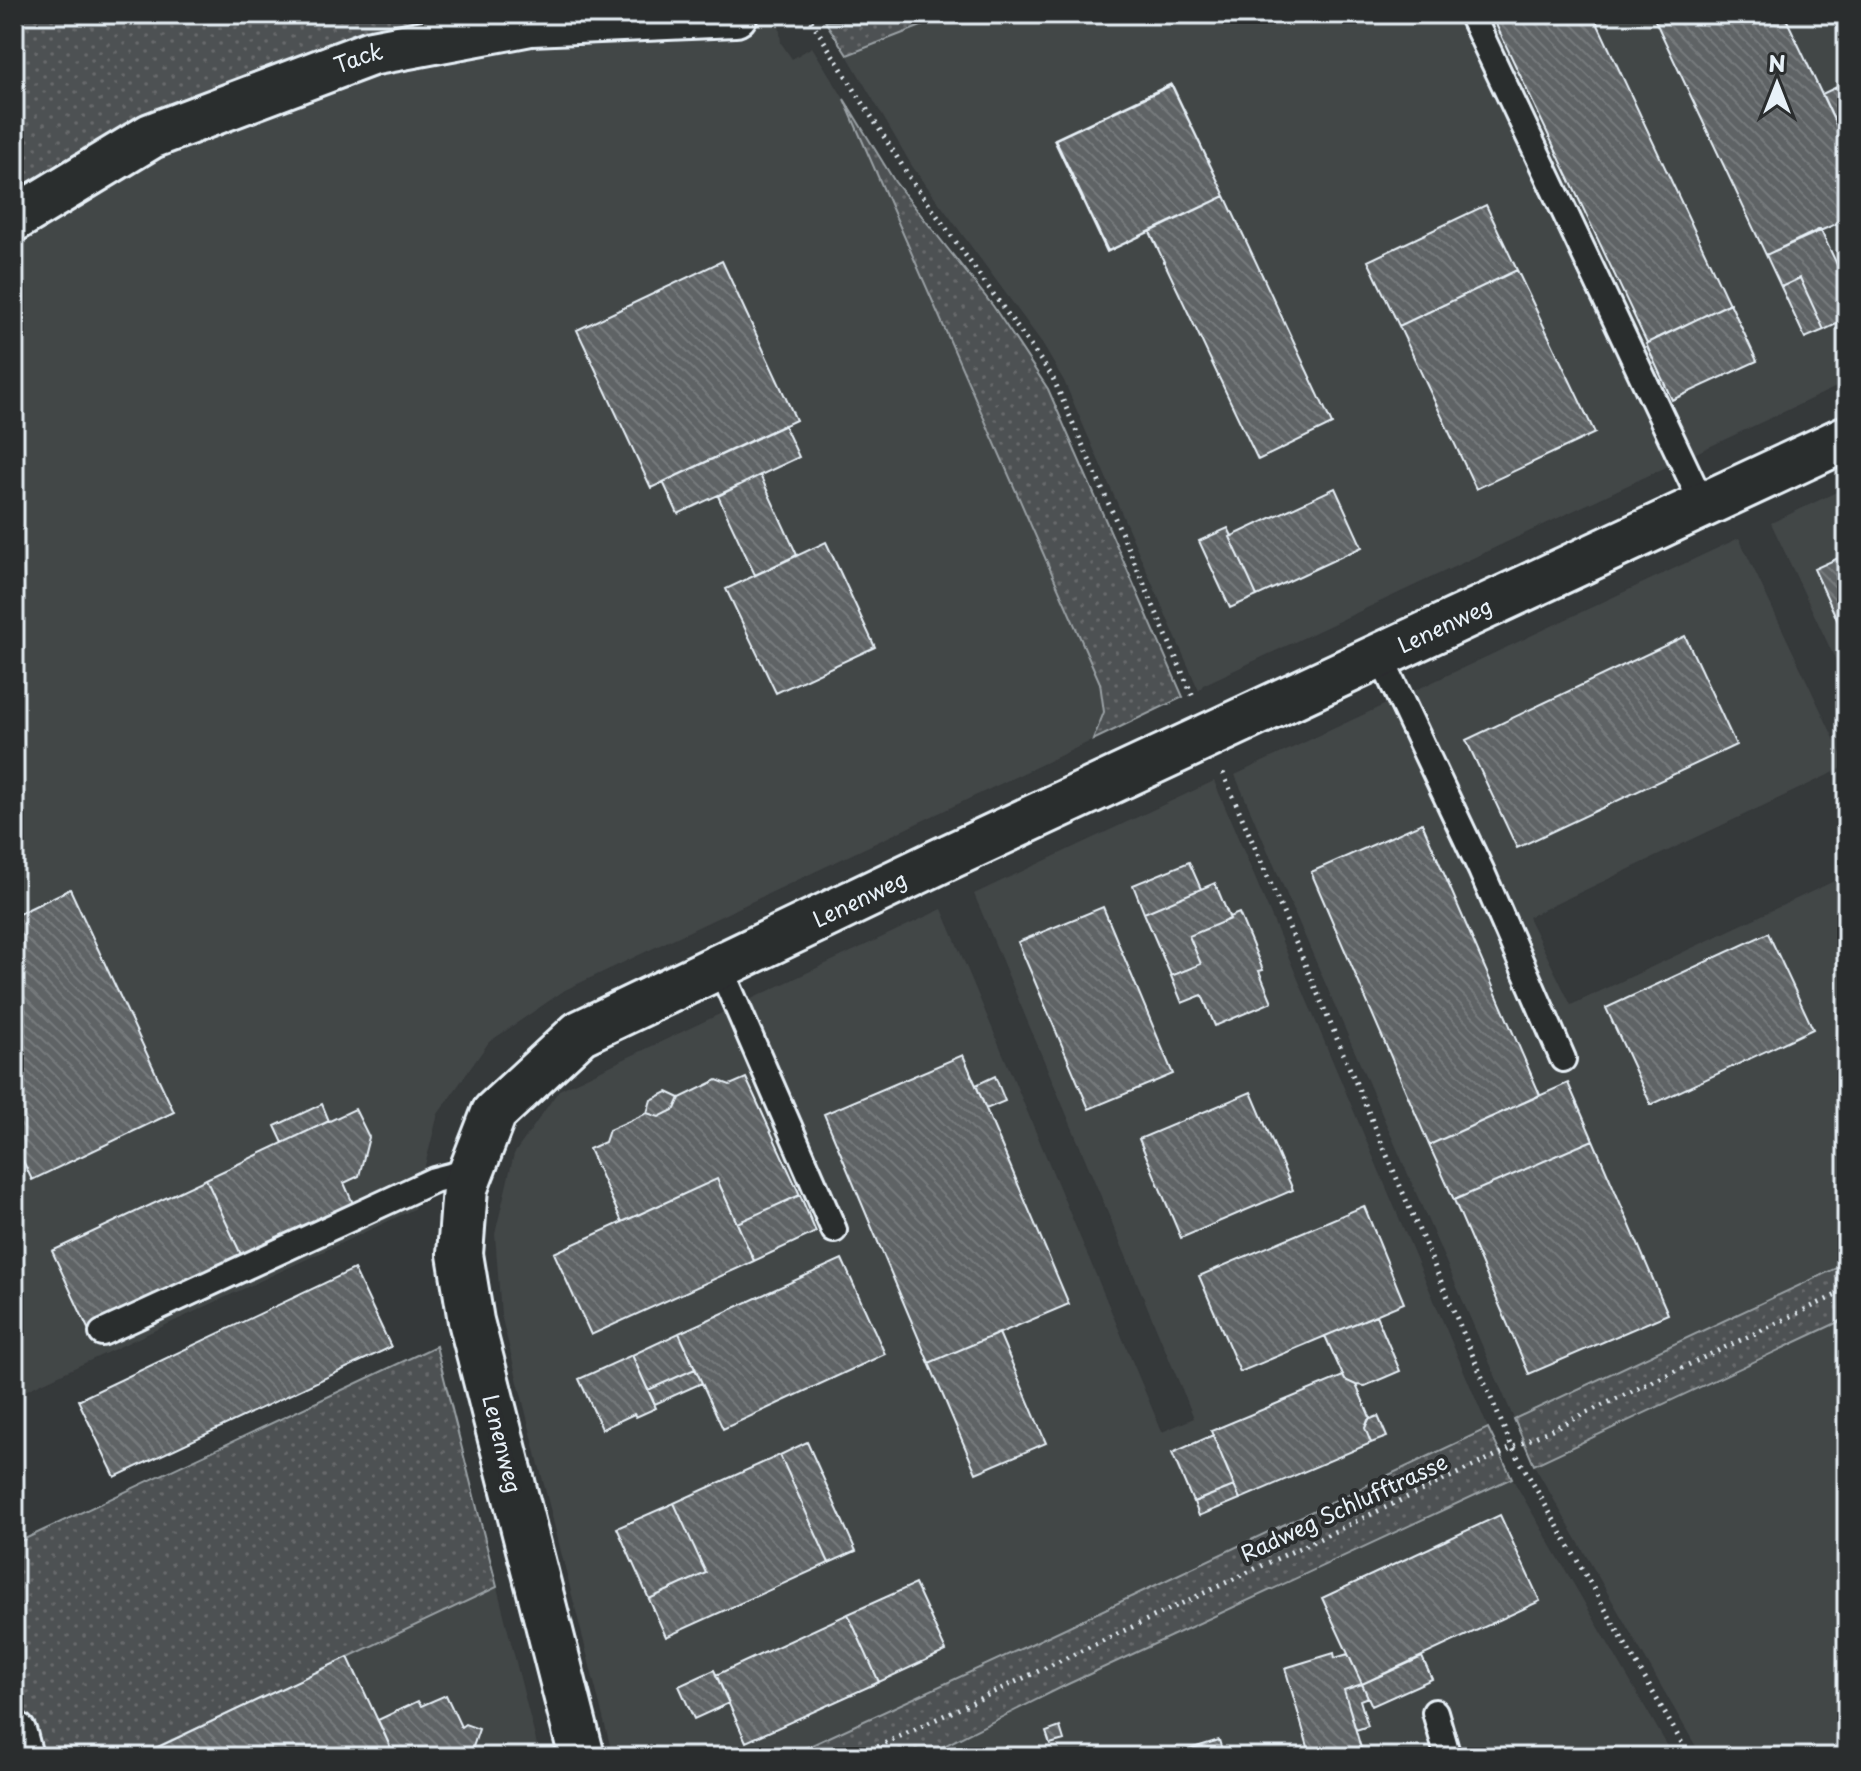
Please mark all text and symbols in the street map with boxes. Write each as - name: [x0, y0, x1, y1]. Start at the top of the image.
- street label: Tack: [329, 33, 385, 81]
- north arrow: [1737, 44, 1817, 124]
- text: N: [1768, 46, 1786, 79]
- street label: Lenenweg: [1392, 588, 1497, 660]
- street label: Lenenweg: [807, 861, 912, 935]
- street label: Lenenweg: [475, 1391, 532, 1497]
- street label: Radweg Schlufftrasse: [1234, 1444, 1452, 1569]

